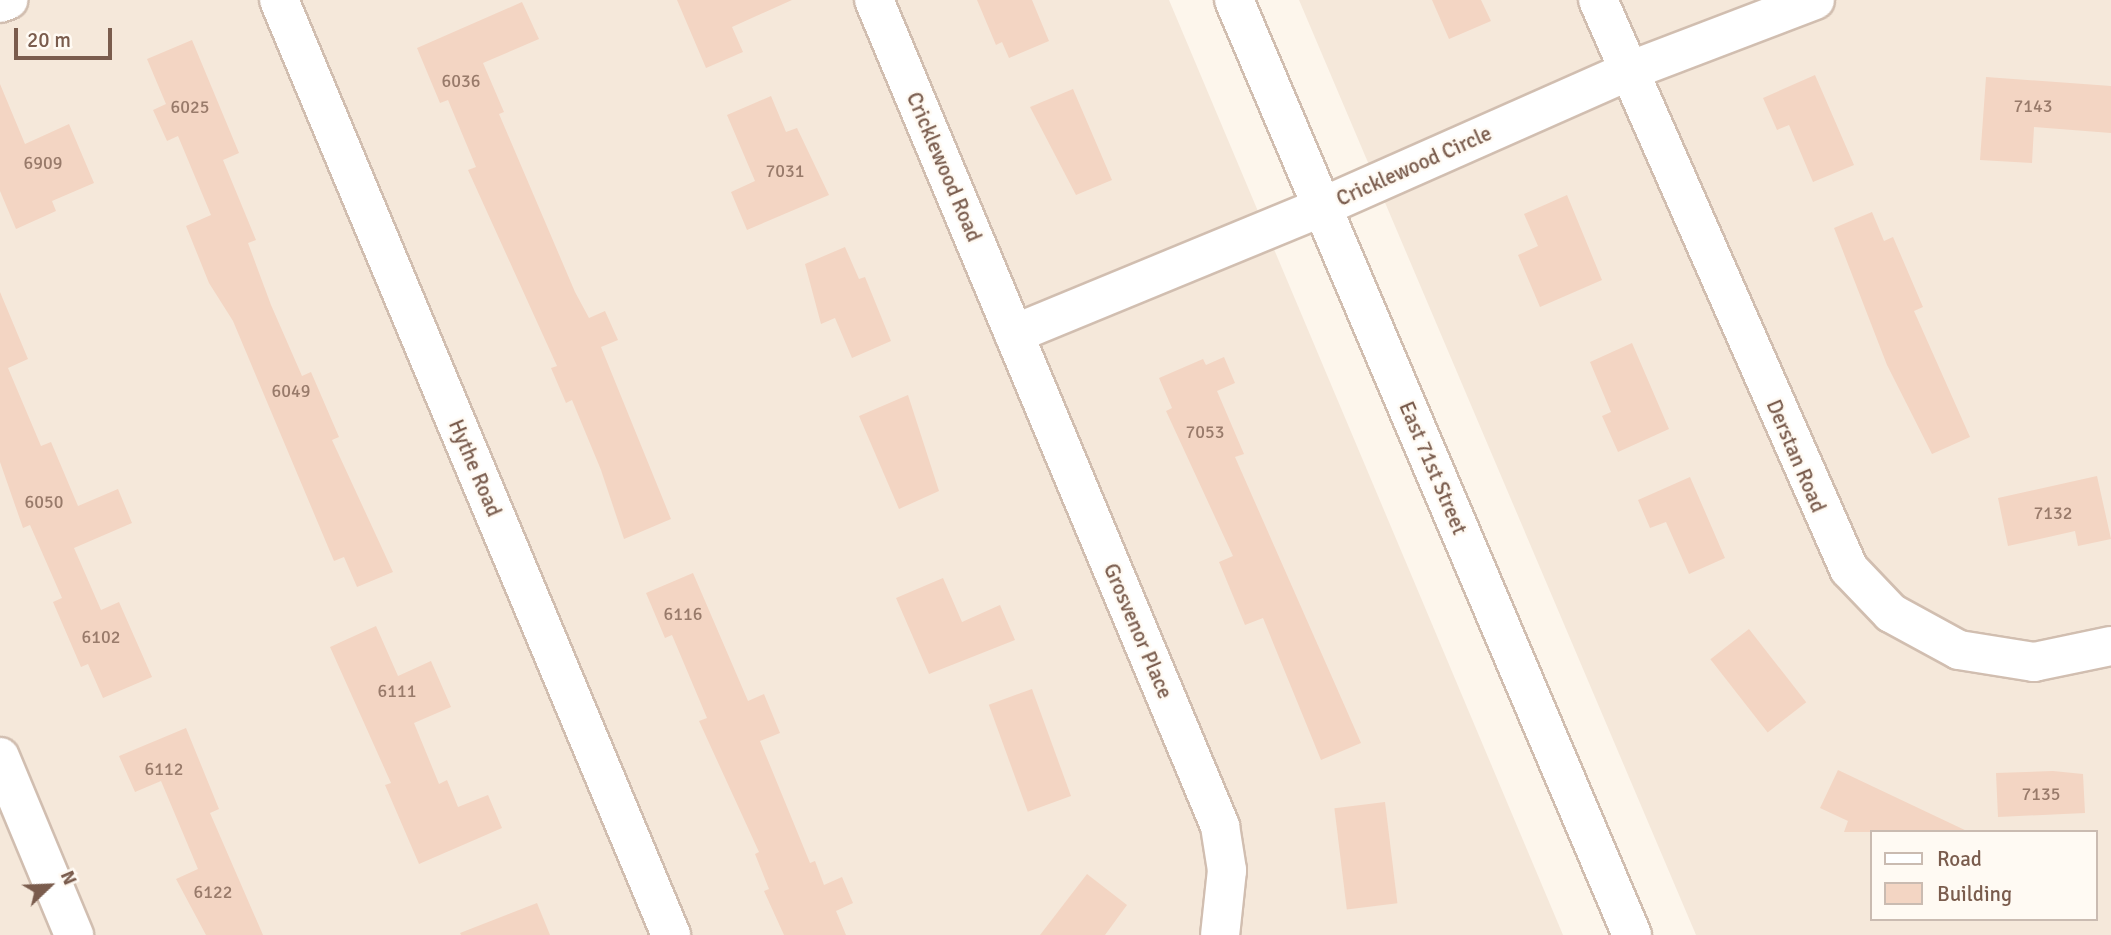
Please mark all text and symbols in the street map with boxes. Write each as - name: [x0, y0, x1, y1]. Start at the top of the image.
- scale bar: [18, 14, 116, 58]
- text: 20 m: [27, 27, 71, 53]
- house number: 6036: [442, 70, 480, 92]
- street label: Cricklewood Road: [901, 88, 987, 246]
- house number: 7143: [2014, 95, 2052, 117]
- house number: 6025: [171, 96, 209, 118]
- street label: Cricklewood Circle: [1332, 120, 1496, 212]
- house number: 6909: [24, 152, 62, 174]
- house number: 7031: [766, 160, 804, 182]
- house number: 6049: [272, 380, 310, 402]
- street label: Derstan Road: [1761, 396, 1831, 516]
- street label: East 71st Street: [1394, 398, 1472, 538]
- street label: Hythe Road: [443, 416, 507, 520]
- house number: 7053: [1186, 421, 1224, 443]
- house number: 6050: [25, 491, 63, 513]
- house number: 7132: [2034, 502, 2072, 524]
- street label: Grosvenor Place: [1098, 560, 1178, 702]
- house number: 6116: [664, 603, 702, 625]
- house number: 6102: [82, 626, 120, 648]
- house number: 6111: [378, 680, 416, 702]
- house number: 6112: [145, 758, 183, 780]
- house number: 7135: [2022, 783, 2060, 805]
- legend: [1870, 830, 2097, 921]
- text: Road: [1937, 846, 1982, 872]
- north arrow: [14, 851, 84, 921]
- text: N: [55, 867, 82, 889]
- house number: 6122: [194, 881, 232, 903]
- text: Building: [1937, 881, 2012, 907]

